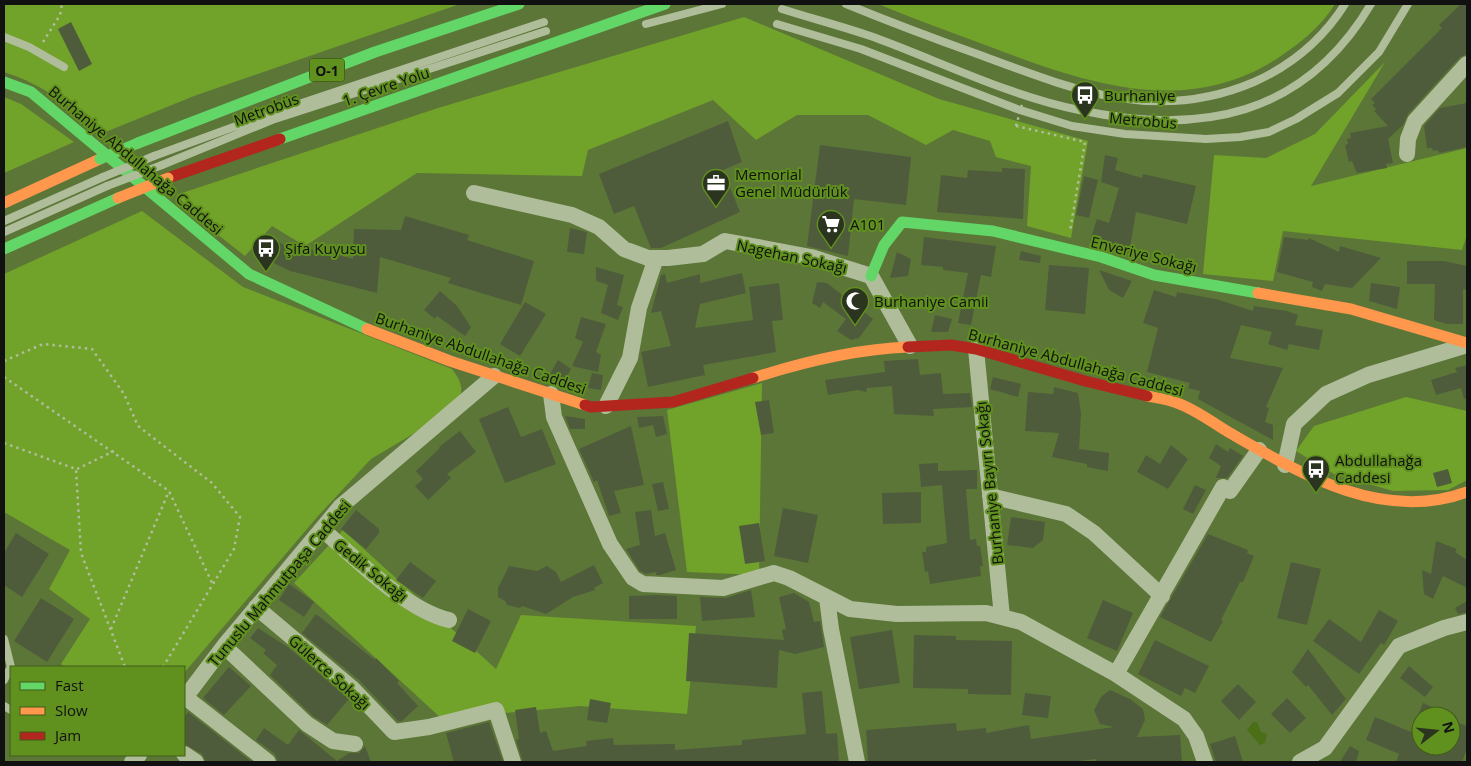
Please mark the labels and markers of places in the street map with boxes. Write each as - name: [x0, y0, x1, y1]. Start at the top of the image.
- bus stop icon: Burhaniye: [1070, 80, 1100, 119]
- place label: Burhaniye: [1104, 85, 1175, 105]
- place label: Memorial Genel Müdürlük: [735, 164, 848, 201]
- office icon: Memorial Genel Müdürlük: [701, 168, 731, 207]
- supermarket icon: A101: [816, 209, 846, 248]
- place label: A101: [850, 214, 885, 234]
- bus stop icon: Şifa Kuyusu: [251, 233, 281, 272]
- place label: Şifa Kuyusu: [285, 238, 366, 258]
- mosque icon: Burhaniye Camii: [840, 286, 870, 325]
- place label: Burhaniye Camii: [874, 291, 989, 311]
- place label: Abdullahağa Caddesi: [1335, 450, 1422, 487]
- bus stop icon: Abdullahağa Caddesi: [1301, 454, 1331, 493]

